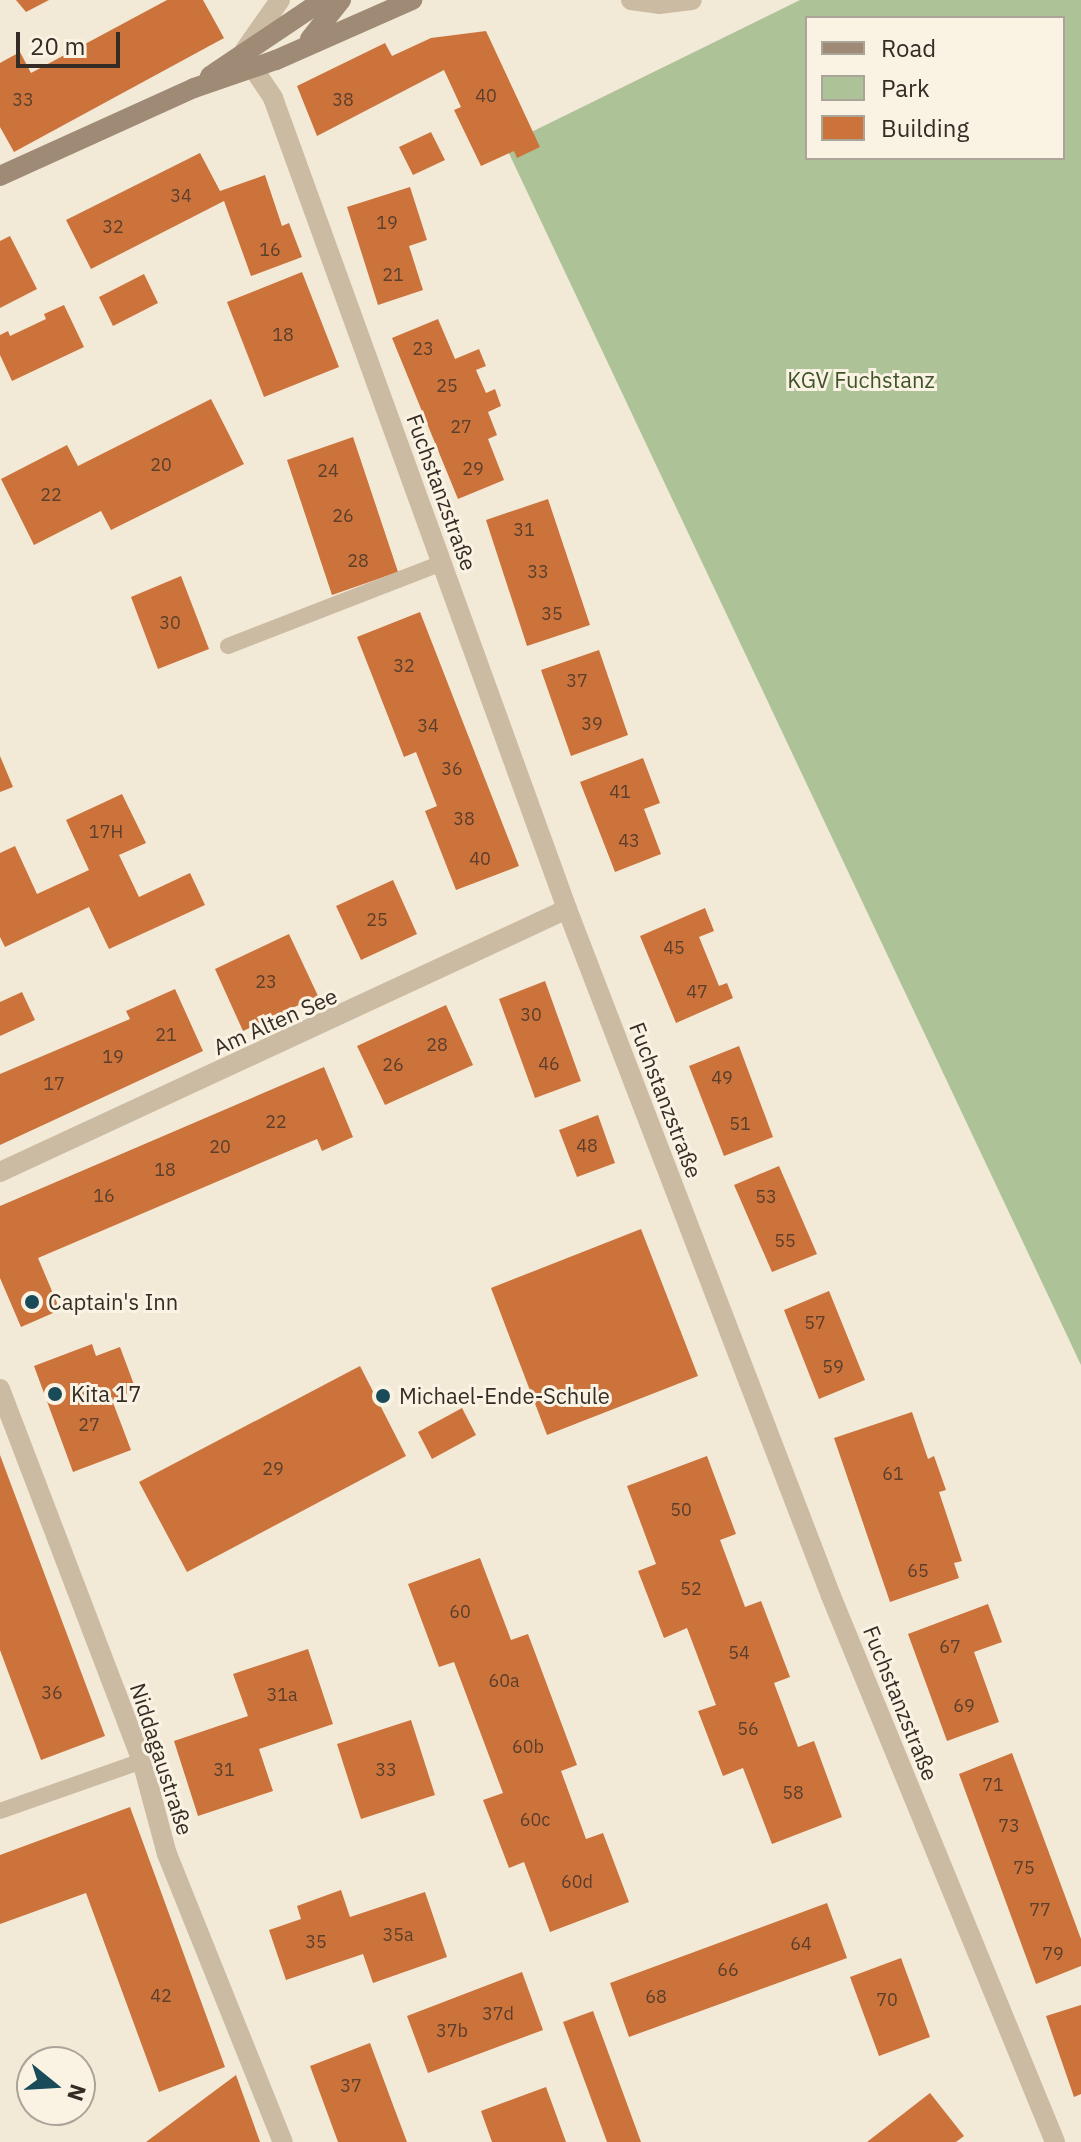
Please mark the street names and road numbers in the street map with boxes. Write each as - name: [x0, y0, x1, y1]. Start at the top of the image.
- street label: Fuchstanzstraße: [401, 410, 483, 574]
- street label: Am Alten See: [209, 982, 341, 1060]
- street label: Fuchstanzstraße: [624, 1018, 708, 1182]
- street label: Fuchstanzstraße: [858, 1622, 944, 1784]
- street label: Niddagaustraße: [125, 1680, 199, 1838]

